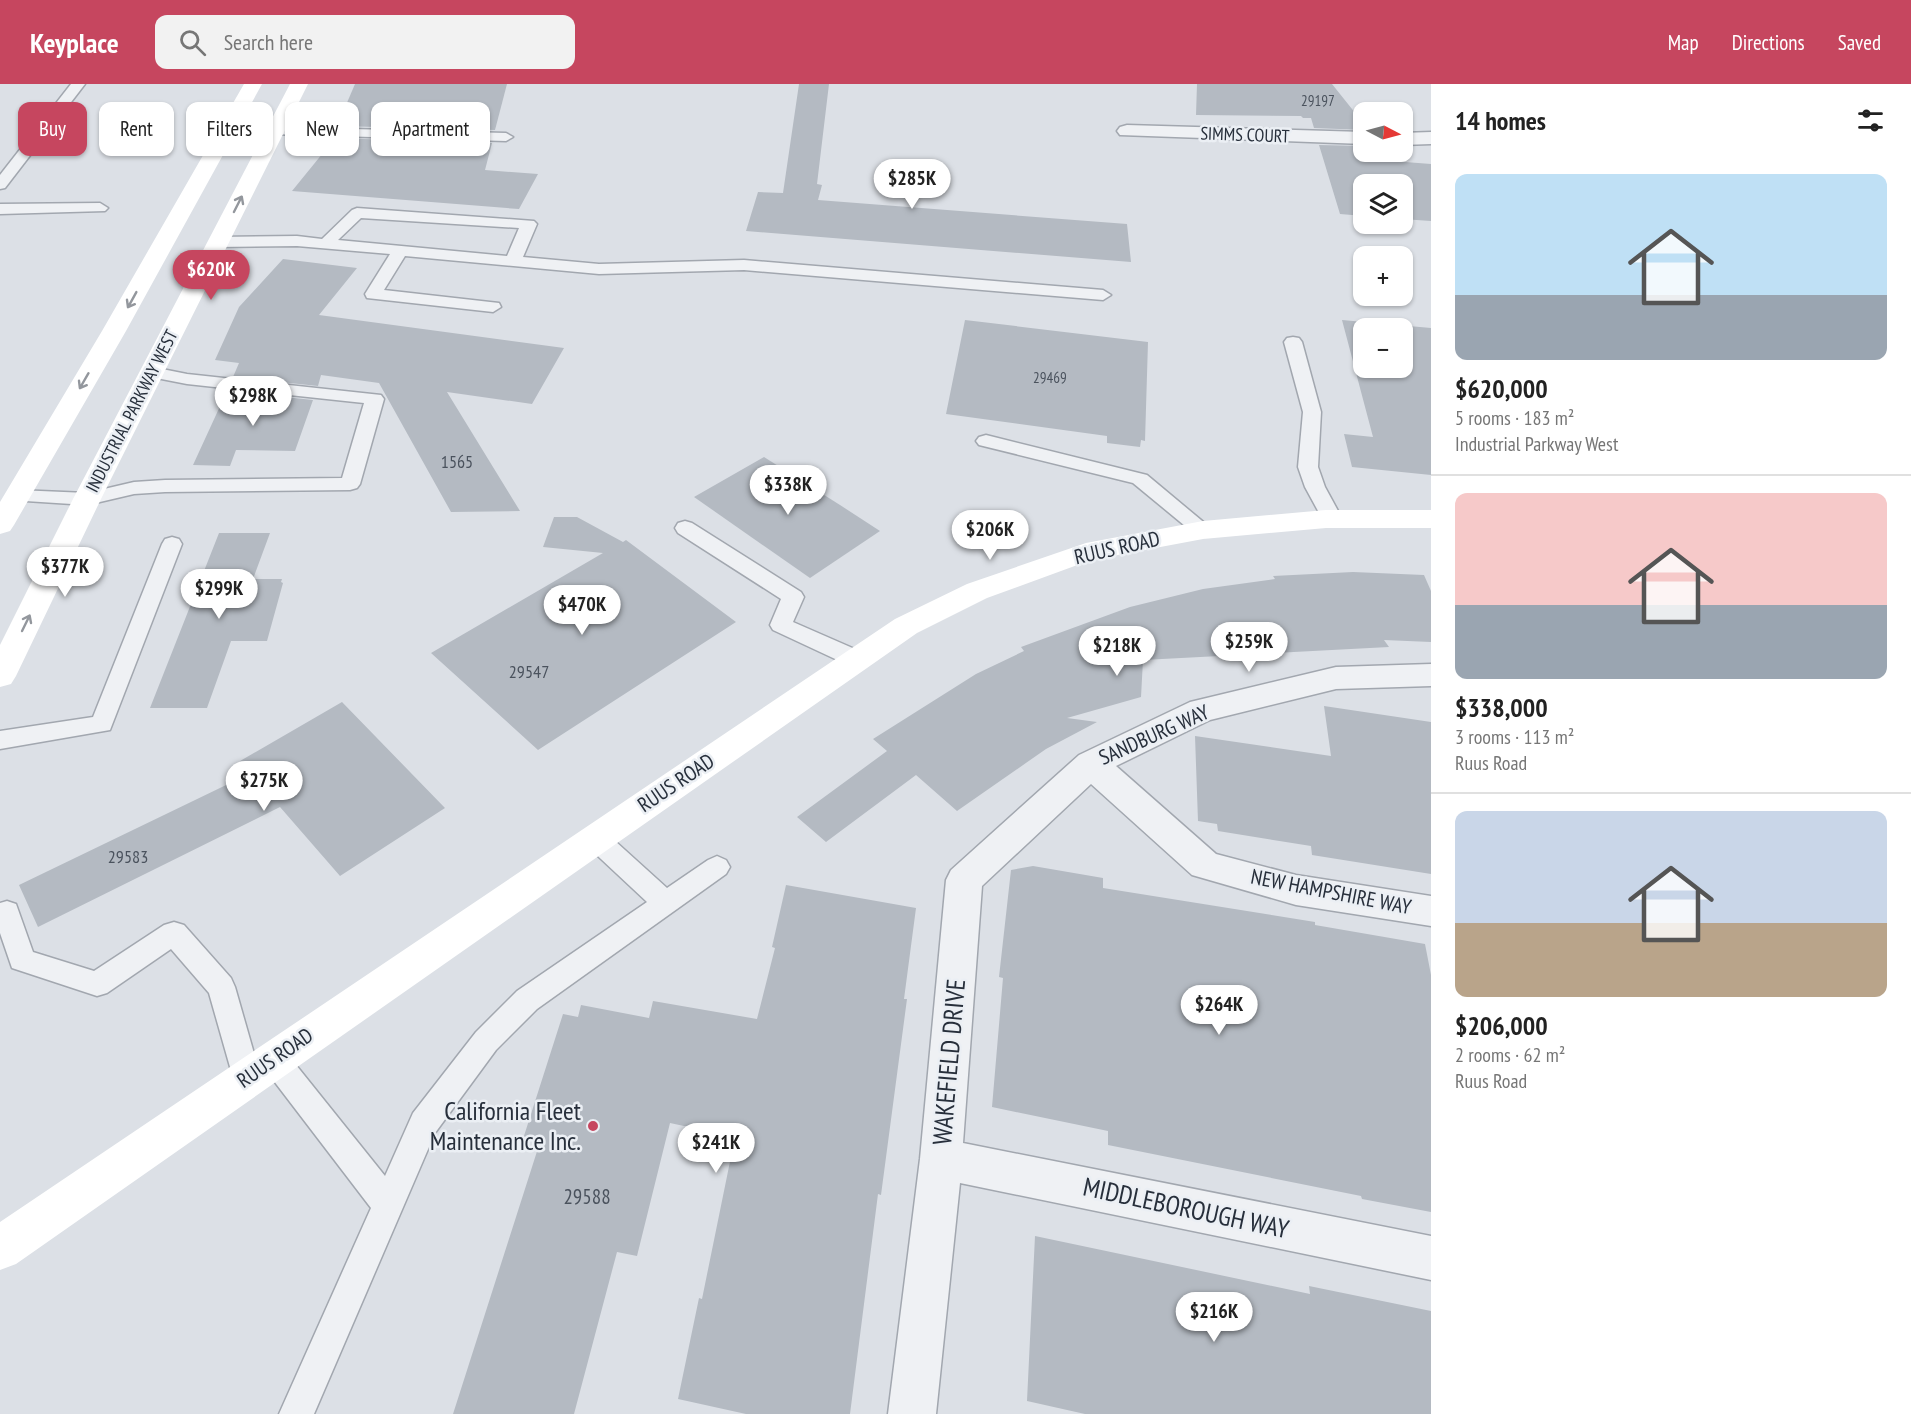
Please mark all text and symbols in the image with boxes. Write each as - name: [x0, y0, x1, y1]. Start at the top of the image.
- search box: [155, 15, 575, 69]
- text: Keyplace: [30, 24, 119, 61]
- icon: search: [176, 26, 209, 59]
- text: Search here: [224, 28, 313, 56]
- text: Map: [1668, 29, 1699, 56]
- text: Directions: [1732, 29, 1805, 56]
- text: Saved: [1838, 29, 1881, 56]
- house number: 29197: [1301, 91, 1335, 110]
- chip: Buy: [18, 102, 87, 156]
- chip: Rent: [99, 102, 174, 156]
- chip: Filters: [186, 102, 273, 156]
- chip: New: [285, 102, 359, 156]
- chip: Apartment: [371, 102, 490, 156]
- north arrow: [1353, 102, 1413, 162]
- map controls: [1353, 102, 1413, 378]
- text: 14 homes: [1455, 104, 1546, 137]
- icon: filters: [1854, 104, 1887, 137]
- street label: SIMMS COURT: [1200, 121, 1290, 148]
- pin: $285K: [870, 159, 954, 210]
- text: $285K: [888, 165, 936, 191]
- button: layers: [1353, 174, 1413, 234]
- one-way arrow: [233, 195, 244, 213]
- icon: home: [1617, 213, 1725, 321]
- button: +: [1353, 246, 1413, 306]
- pin: $620K: [169, 250, 253, 301]
- text: $620K: [187, 256, 235, 282]
- one-way arrow: [125, 291, 137, 308]
- button: −: [1353, 318, 1413, 378]
- street label: INDUSTRIAL PARKWAY WEST: [81, 326, 183, 496]
- house number: 29469: [1033, 368, 1067, 387]
- one-way arrow: [78, 372, 90, 389]
- text: $620,000: [1455, 372, 1548, 405]
- pin: $298K: [211, 376, 295, 427]
- text: $298K: [229, 382, 277, 408]
- text: 5 rooms · 183 m²: [1455, 405, 1574, 431]
- text: Industrial Parkway West: [1455, 431, 1618, 457]
- house number: 1565: [441, 450, 473, 473]
- pin: $338K: [746, 465, 830, 516]
- text: $338K: [764, 471, 812, 497]
- pin: $206K: [948, 510, 1032, 561]
- text: $206K: [966, 516, 1014, 542]
- street label: RUUS ROAD: [1071, 525, 1162, 570]
- icon: home: [1617, 532, 1725, 640]
- pin: $377K: [23, 547, 107, 598]
- text: $377K: [41, 553, 89, 579]
- pin: $299K: [177, 569, 261, 620]
- text: $299K: [195, 575, 243, 601]
- pin: $470K: [540, 585, 624, 636]
- text: $470K: [558, 591, 606, 617]
- one-way arrow: [20, 615, 32, 633]
- pin: $259K: [1207, 622, 1291, 673]
- pin: $218K: [1075, 626, 1159, 677]
- text: $259K: [1225, 628, 1273, 654]
- text: $218K: [1093, 632, 1141, 658]
- house number: 29547: [509, 660, 549, 683]
- text: $338,000: [1455, 691, 1548, 724]
- street label: SANDBURG WAY: [1094, 698, 1214, 771]
- text: 3 rooms · 113 m²: [1455, 724, 1574, 750]
- street label: RUUS ROAD: [632, 747, 719, 818]
- text: Ruus Road: [1455, 750, 1527, 776]
- pin: $275K: [222, 761, 306, 812]
- text: $275K: [240, 767, 288, 793]
- house number: 29583: [108, 845, 148, 868]
- icon: home: [1617, 850, 1725, 958]
- street label: NEW HAMPSHIRE WAY: [1249, 863, 1414, 920]
- street label: WAKEFIELD DRIVE: [925, 978, 972, 1146]
- pin: $264K: [1177, 985, 1261, 1036]
- text: $264K: [1195, 991, 1243, 1017]
- text: $206,000: [1455, 1009, 1548, 1042]
- street label: RUUS ROAD: [231, 1022, 318, 1094]
- text: 2 rooms · 62 m²: [1455, 1042, 1565, 1068]
- text: Ruus Road: [1455, 1068, 1527, 1094]
- place label: California Fleet Maintenance Inc.: [430, 1094, 581, 1157]
- marker: California Fleet Maintenance Inc.: [586, 1119, 600, 1133]
- pin: $241K: [674, 1123, 758, 1174]
- text: $241K: [692, 1129, 740, 1155]
- street label: MIDDLEBOROUGH WAY: [1080, 1170, 1292, 1245]
- house number: 29588: [563, 1183, 611, 1210]
- pin: $216K: [1172, 1292, 1256, 1343]
- text: $216K: [1190, 1298, 1238, 1324]

